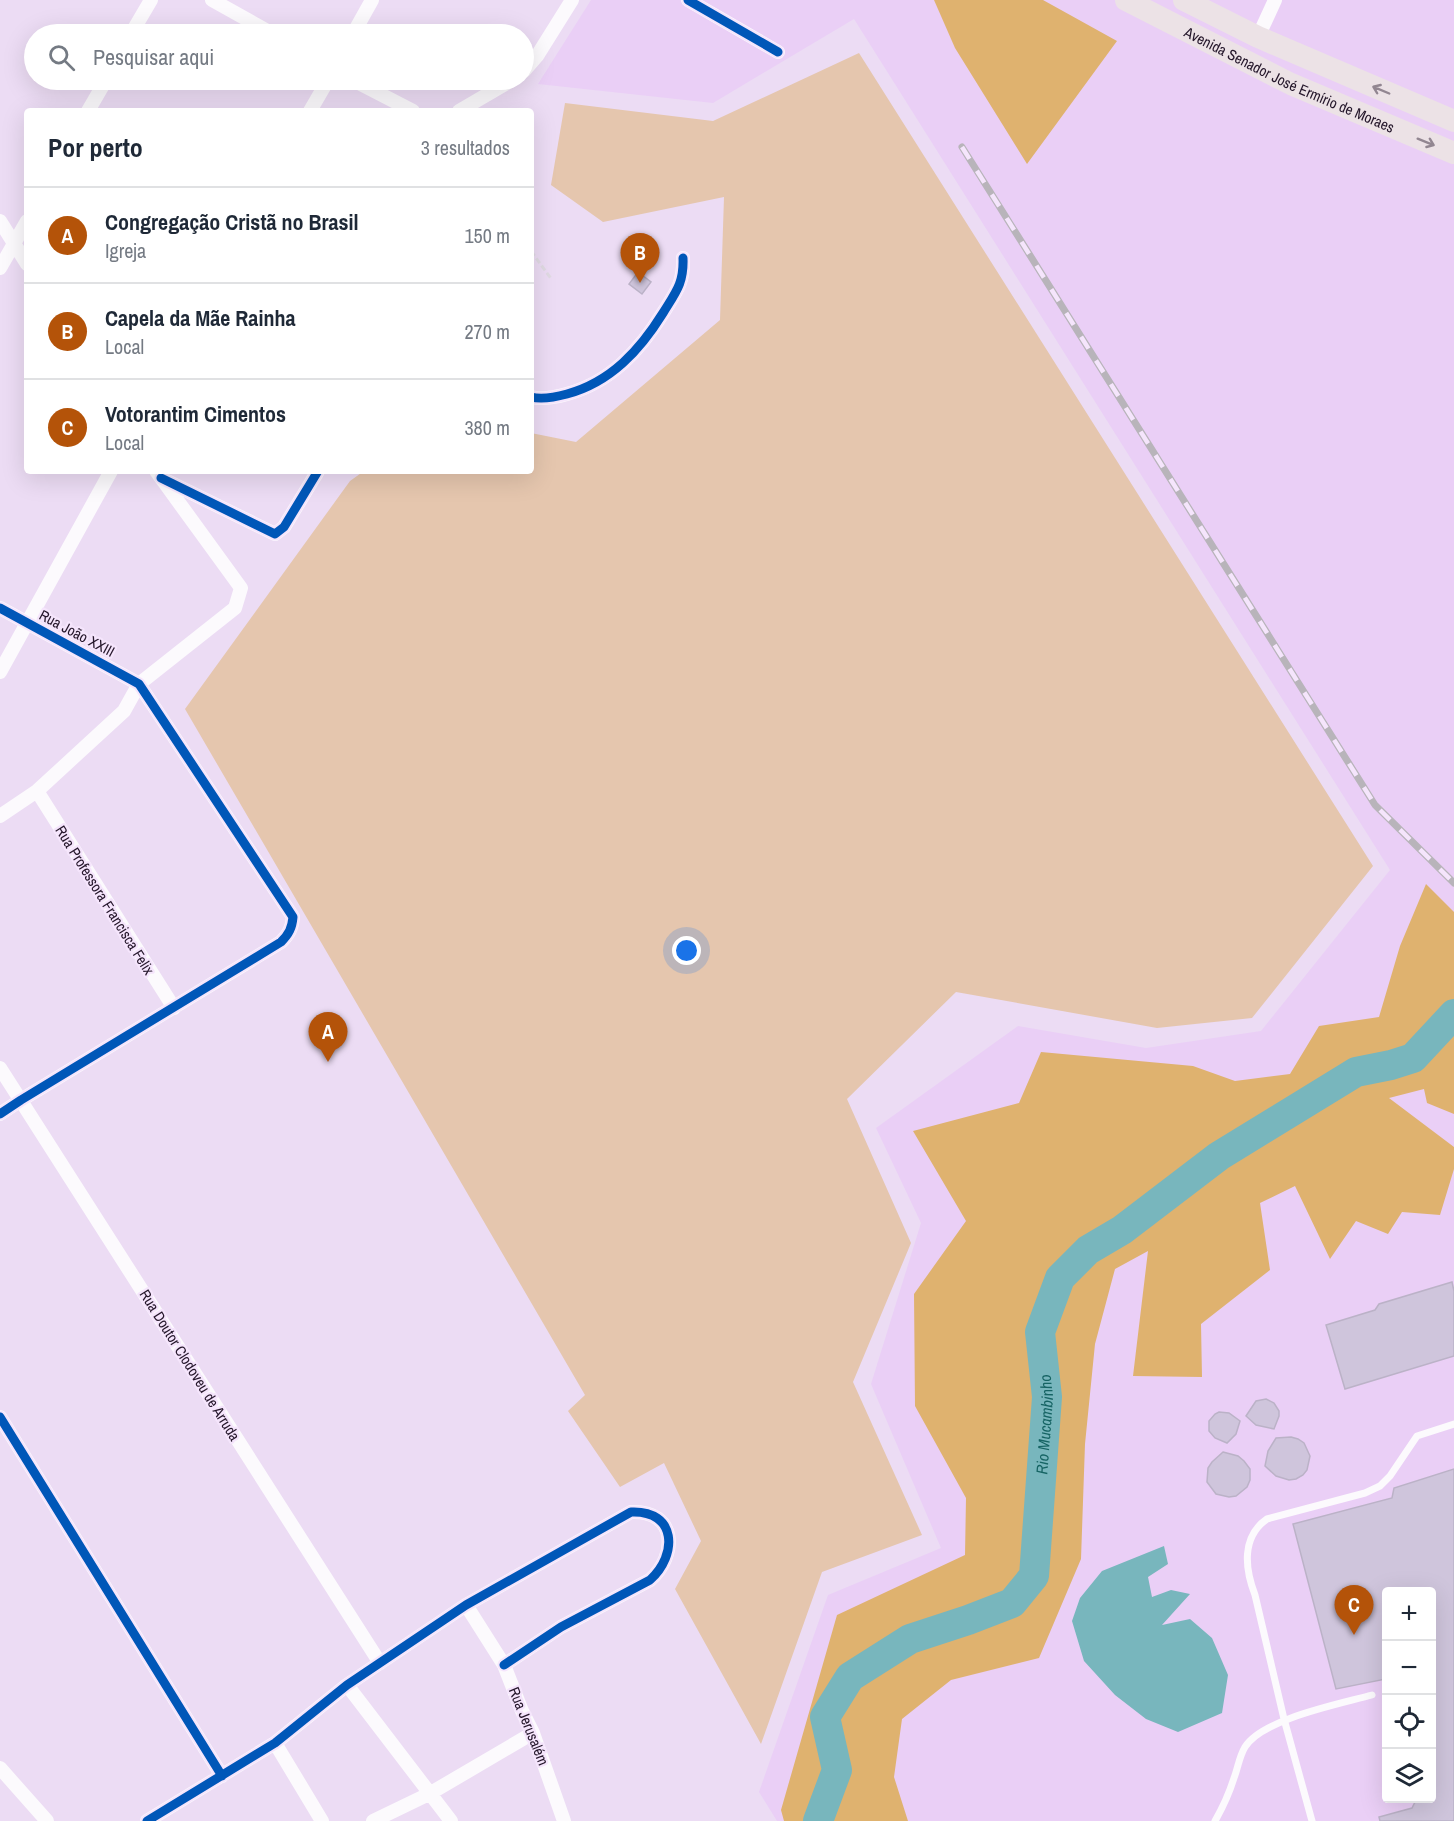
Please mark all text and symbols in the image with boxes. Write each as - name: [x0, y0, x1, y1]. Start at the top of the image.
- street label: Avenida Senador José Ermírio de Moraes: [1180, 21, 1398, 137]
- search box: [24, 24, 534, 90]
- icon: search: [45, 41, 78, 74]
- text: Pesquisar aqui: [93, 42, 214, 72]
- one-way arrow: [1372, 84, 1391, 95]
- text: Por perto: [48, 130, 143, 165]
- text: 3 resultados: [421, 134, 510, 161]
- one-way arrow: [1416, 137, 1435, 148]
- text: Congregação Cristã no Brasil: [105, 207, 359, 237]
- text: A: [62, 222, 73, 249]
- text: 150 m: [464, 222, 510, 249]
- pin: B: [620, 234, 660, 283]
- text: Igreja: [105, 237, 146, 264]
- text: Capela da Mãe Rainha: [105, 303, 296, 333]
- text: B: [62, 318, 73, 345]
- text: 270 m: [464, 318, 510, 345]
- text: Local: [105, 333, 144, 360]
- text: Votorantim Cimentos: [105, 399, 286, 429]
- text: C: [62, 414, 73, 441]
- text: 380 m: [464, 414, 510, 441]
- text: Local: [105, 429, 144, 456]
- street label: Rua João XXIII: [36, 604, 118, 662]
- street label: Rua Professora Francisca Felix: [50, 821, 160, 979]
- your location: [672, 936, 701, 965]
- pin: A: [308, 1012, 348, 1062]
- street label: Rua Doutor Clodoveu de Arruda: [135, 1285, 245, 1445]
- water label: Rio Mucambinho: [1030, 1373, 1058, 1475]
- pin: C: [1334, 1586, 1374, 1635]
- map controls: [1382, 1587, 1436, 1803]
- button: +: [1382, 1587, 1436, 1641]
- button: −: [1382, 1641, 1436, 1695]
- street label: Rua Jerusalém: [504, 1684, 554, 1768]
- button: locate: [1382, 1695, 1436, 1749]
- button: layers: [1382, 1749, 1436, 1803]

